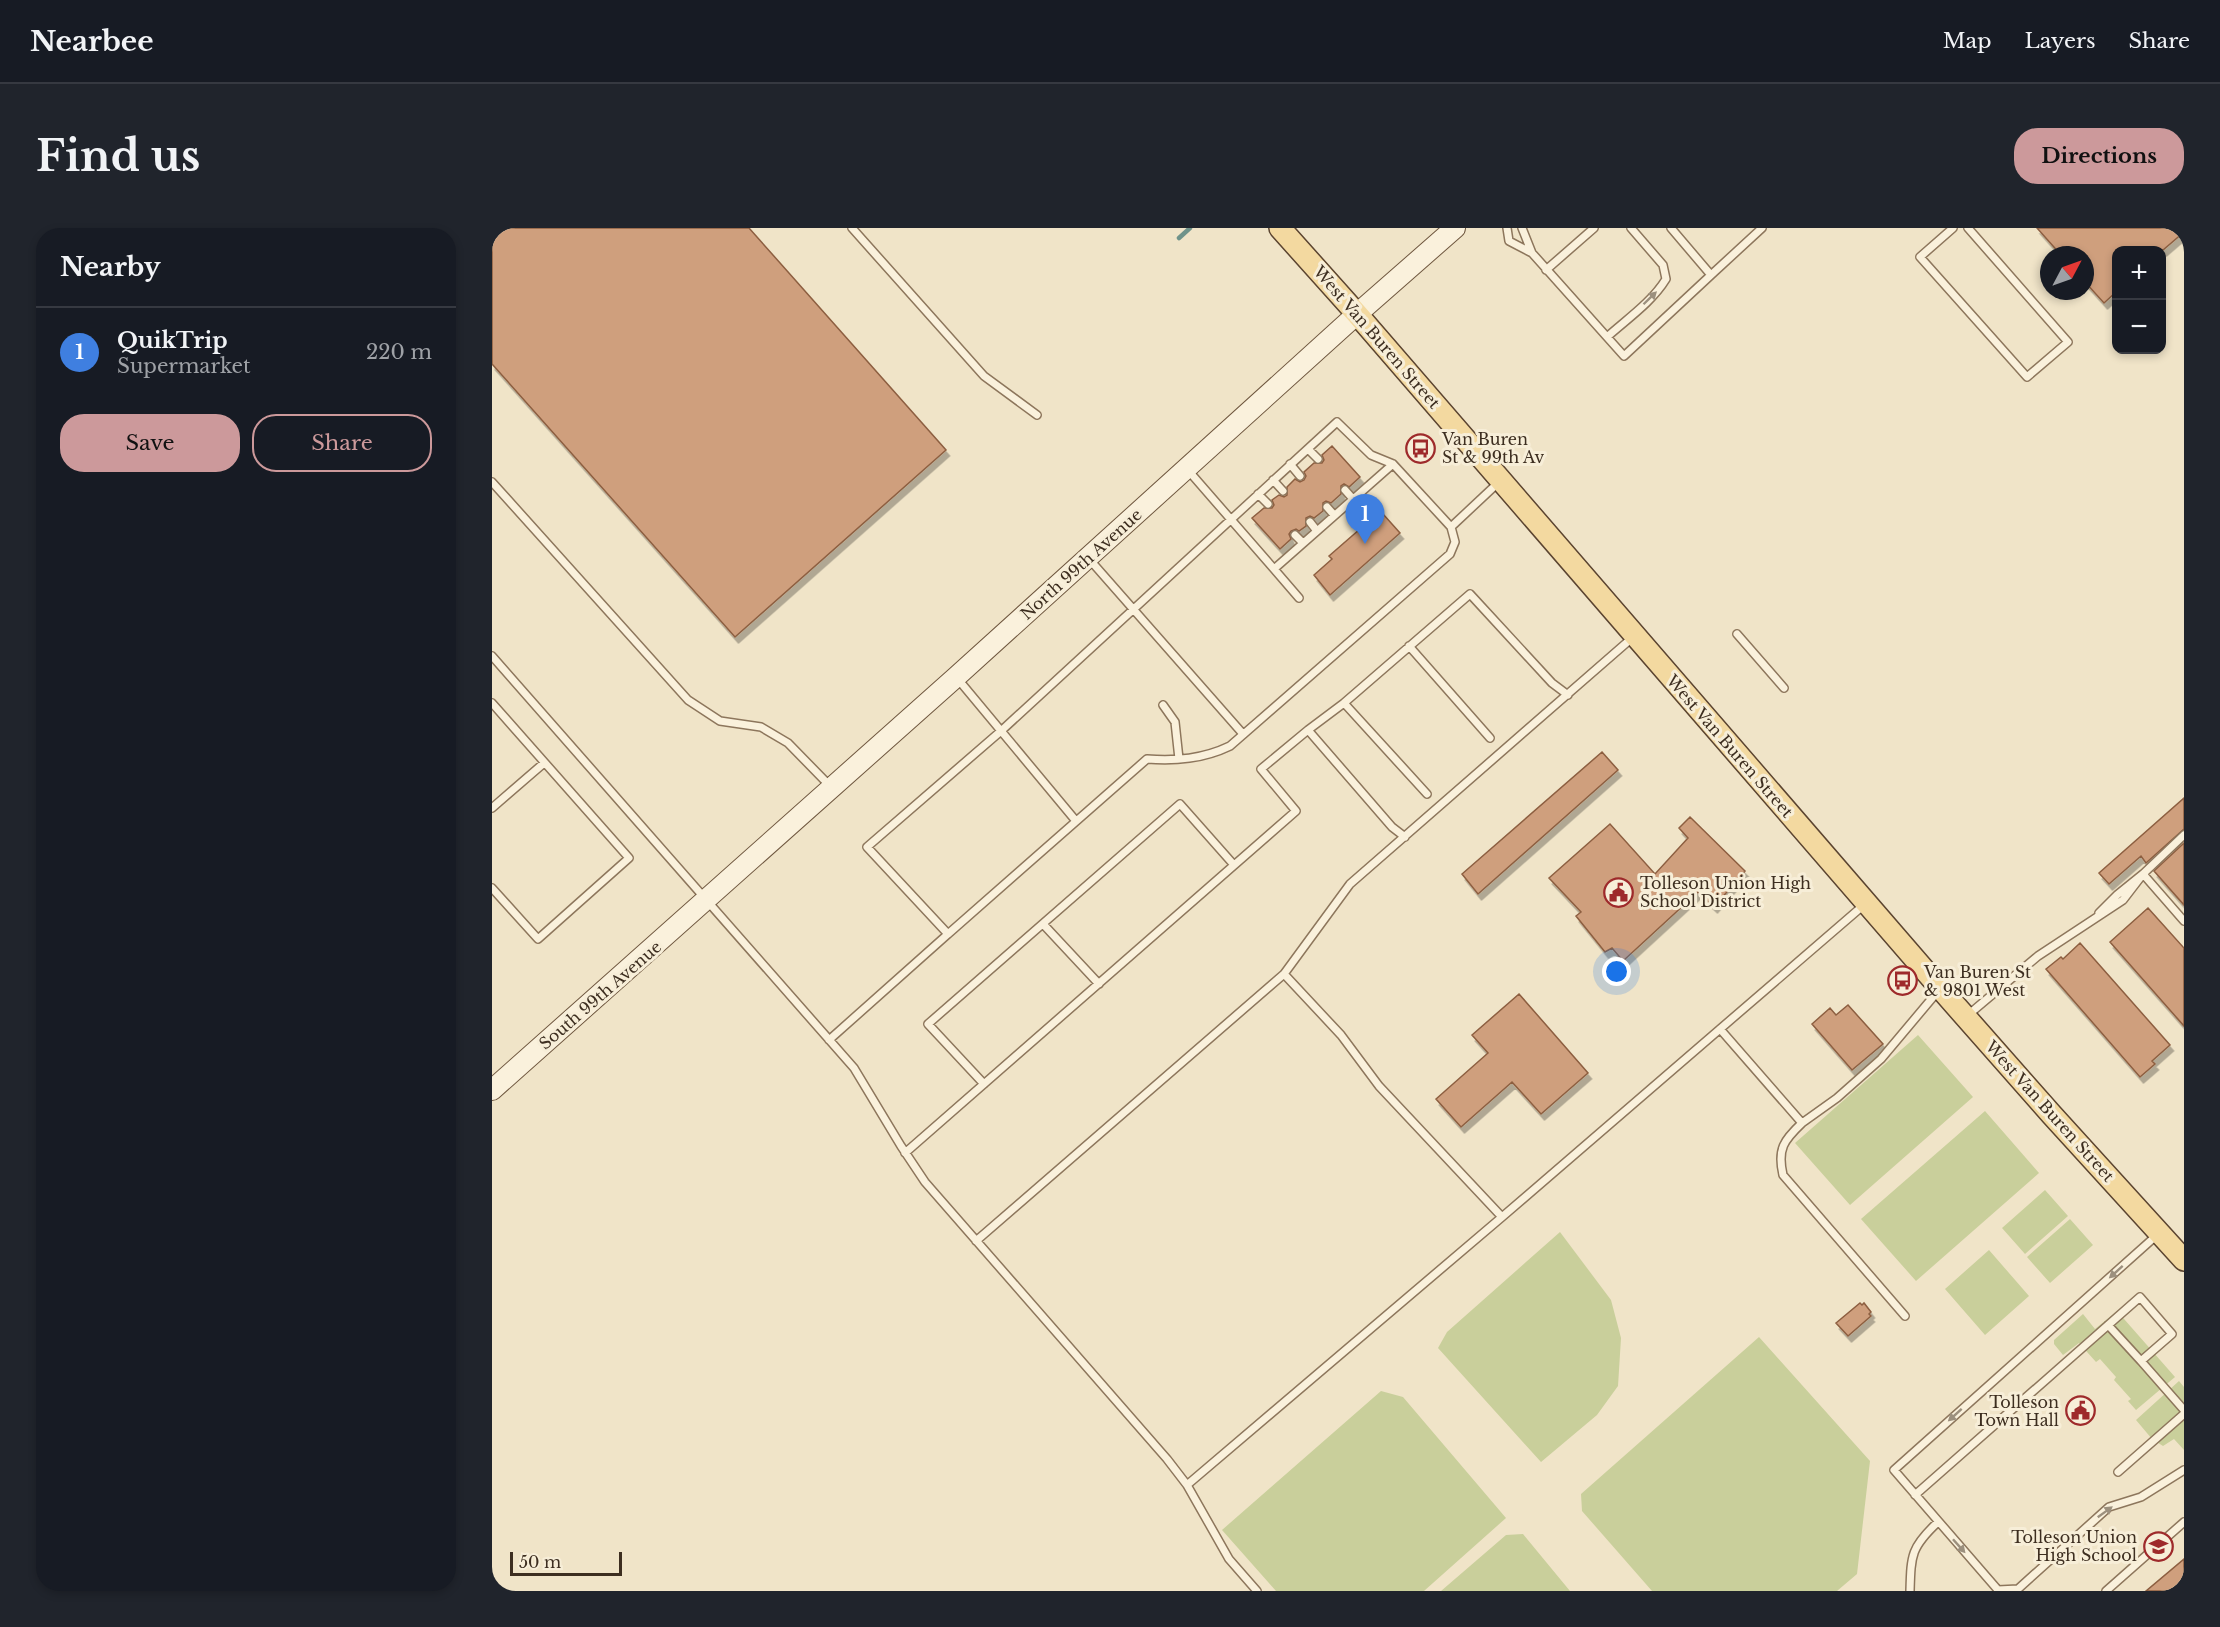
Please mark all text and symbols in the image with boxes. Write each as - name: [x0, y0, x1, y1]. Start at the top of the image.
- text: Nearbee: [30, 24, 154, 59]
- text: Map: [1943, 28, 1992, 54]
- text: Layers: [2025, 28, 2096, 54]
- text: Share: [2129, 28, 2190, 54]
- button: Directions: [2014, 128, 2184, 184]
- text: Find us: [36, 130, 200, 182]
- north arrow: [2040, 246, 2094, 300]
- map controls: [2112, 246, 2166, 354]
- button: +: [2112, 246, 2166, 300]
- text: Nearby: [60, 251, 161, 283]
- street label: West Van Buren Street: [1309, 261, 1445, 413]
- one-way arrow: [1643, 291, 1657, 305]
- button: −: [2112, 300, 2166, 354]
- text: QuikTrip: [117, 327, 228, 354]
- text: 1: [75, 340, 84, 364]
- text: 220 m: [366, 340, 432, 364]
- text: Supermarket: [117, 354, 251, 378]
- button: Save: [60, 414, 240, 472]
- button: Share: [252, 414, 432, 472]
- place label: Van Buren St & 99th Av: [1441, 429, 1545, 467]
- bus stop icon: Van Buren St & 99th Av: [1405, 432, 1437, 464]
- pin: 1: [1346, 494, 1384, 544]
- street label: North 99th Avenue: [1016, 504, 1146, 624]
- street label: West Van Buren Street: [1662, 670, 1798, 822]
- place label: Tolleson Union High School District: [1640, 873, 1811, 911]
- public building icon: Tolleson Union High School District: [1603, 876, 1635, 908]
- street label: South 99th Avenue: [535, 936, 665, 1054]
- your location: [1602, 957, 1631, 986]
- place label: Van Buren St & 9801 West: [1923, 962, 2031, 1000]
- bus stop icon: Van Buren St & 9801 West: [1887, 965, 1919, 997]
- street label: West Van Buren Street: [1981, 1036, 2119, 1186]
- one-way arrow: [2109, 1265, 2124, 1279]
- place label: Tolleson Town Hall: [1974, 1392, 2059, 1430]
- public building icon: Tolleson Town Hall: [2064, 1395, 2096, 1427]
- one-way arrow: [1948, 1408, 1963, 1421]
- one-way arrow: [2097, 1506, 2113, 1518]
- place label: Tolleson Union High School: [2011, 1527, 2137, 1565]
- school or university icon: Tolleson Union High School: [2142, 1530, 2174, 1562]
- one-way arrow: [1952, 1538, 1965, 1553]
- scale bar: [510, 1549, 622, 1576]
- text: 50 m: [519, 1552, 561, 1572]

